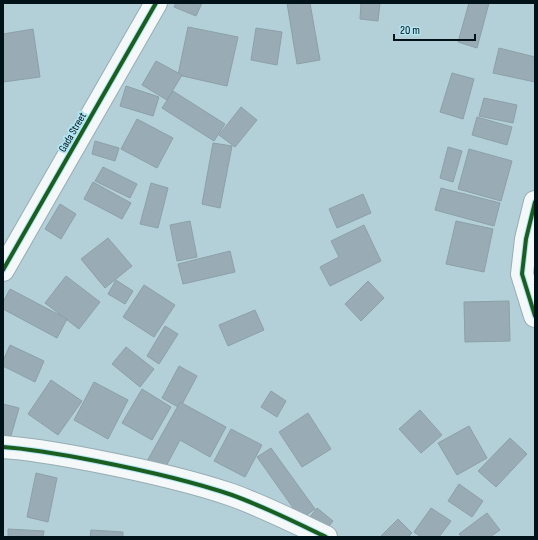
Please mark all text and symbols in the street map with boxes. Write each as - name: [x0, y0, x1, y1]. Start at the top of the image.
- scale bar: [394, 16, 475, 42]
- text: 20 m: [400, 23, 420, 38]
- street label: Gada Street: [56, 110, 89, 154]

